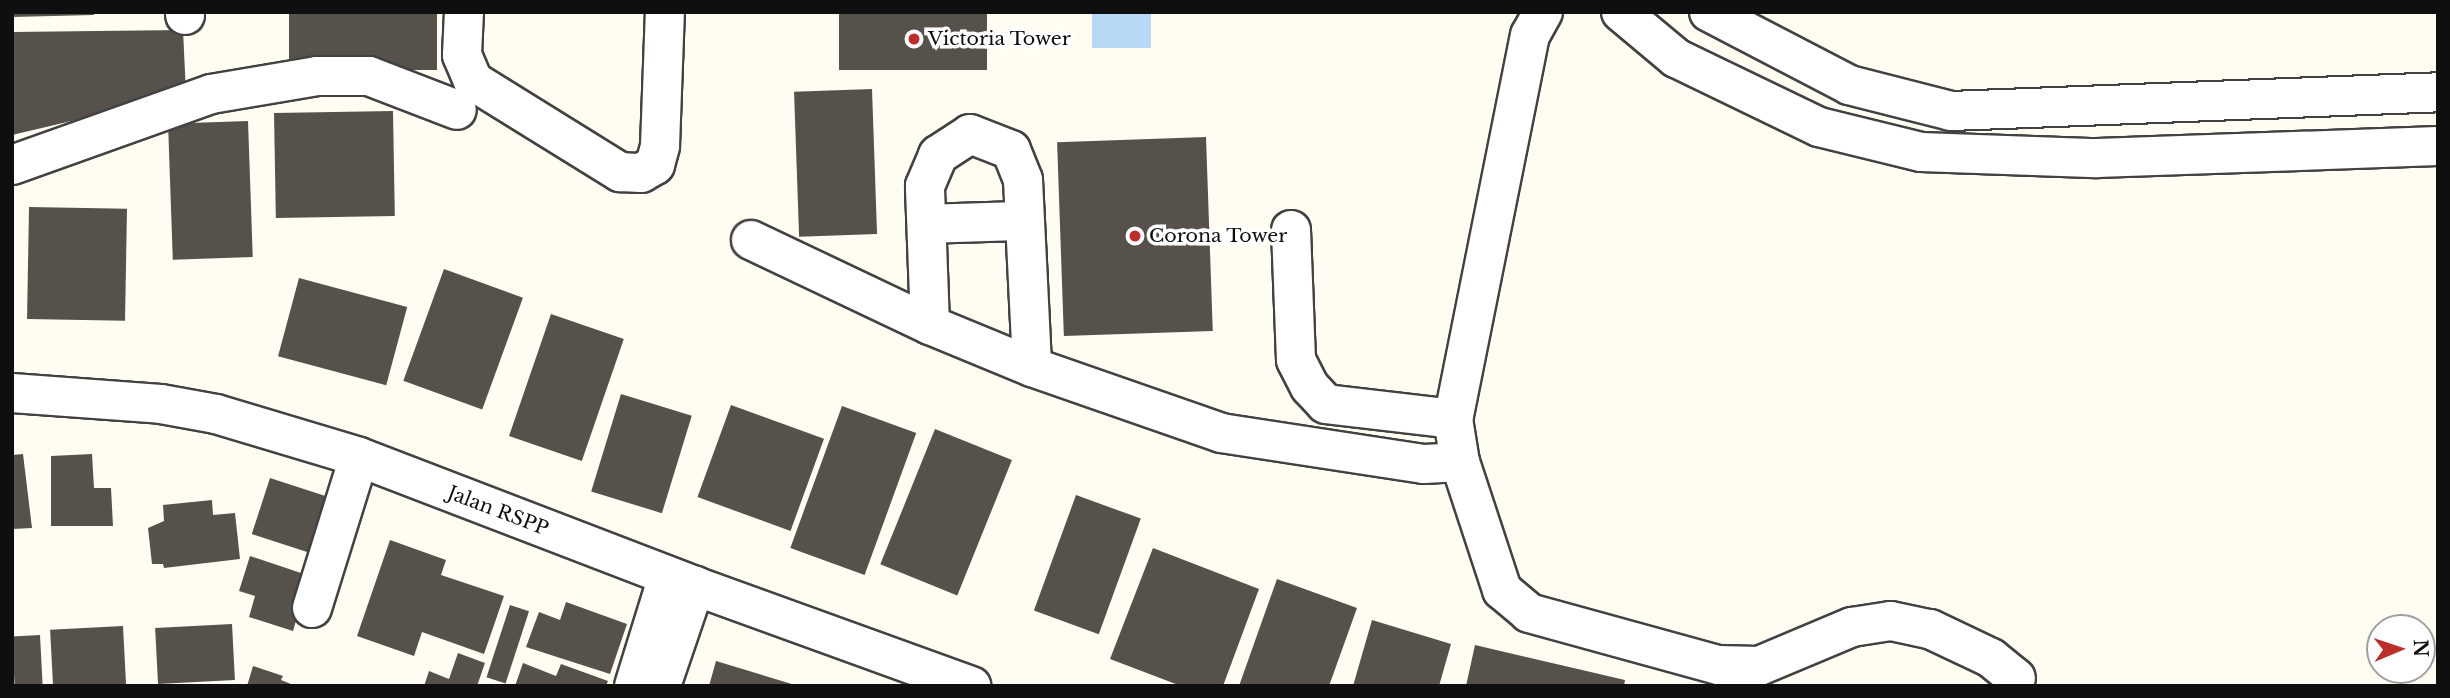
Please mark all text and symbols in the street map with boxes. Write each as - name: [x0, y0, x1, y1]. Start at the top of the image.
- place label: Victoria Tower: [928, 28, 1072, 50]
- marker: Victoria Tower: [906, 31, 922, 47]
- place label: Corona Tower: [1149, 225, 1288, 247]
- marker: Corona Tower: [1127, 228, 1143, 244]
- street label: Jalan RSPP: [444, 481, 552, 541]
- north arrow: [2366, 614, 2436, 684]
- text: N: [2409, 639, 2432, 658]

